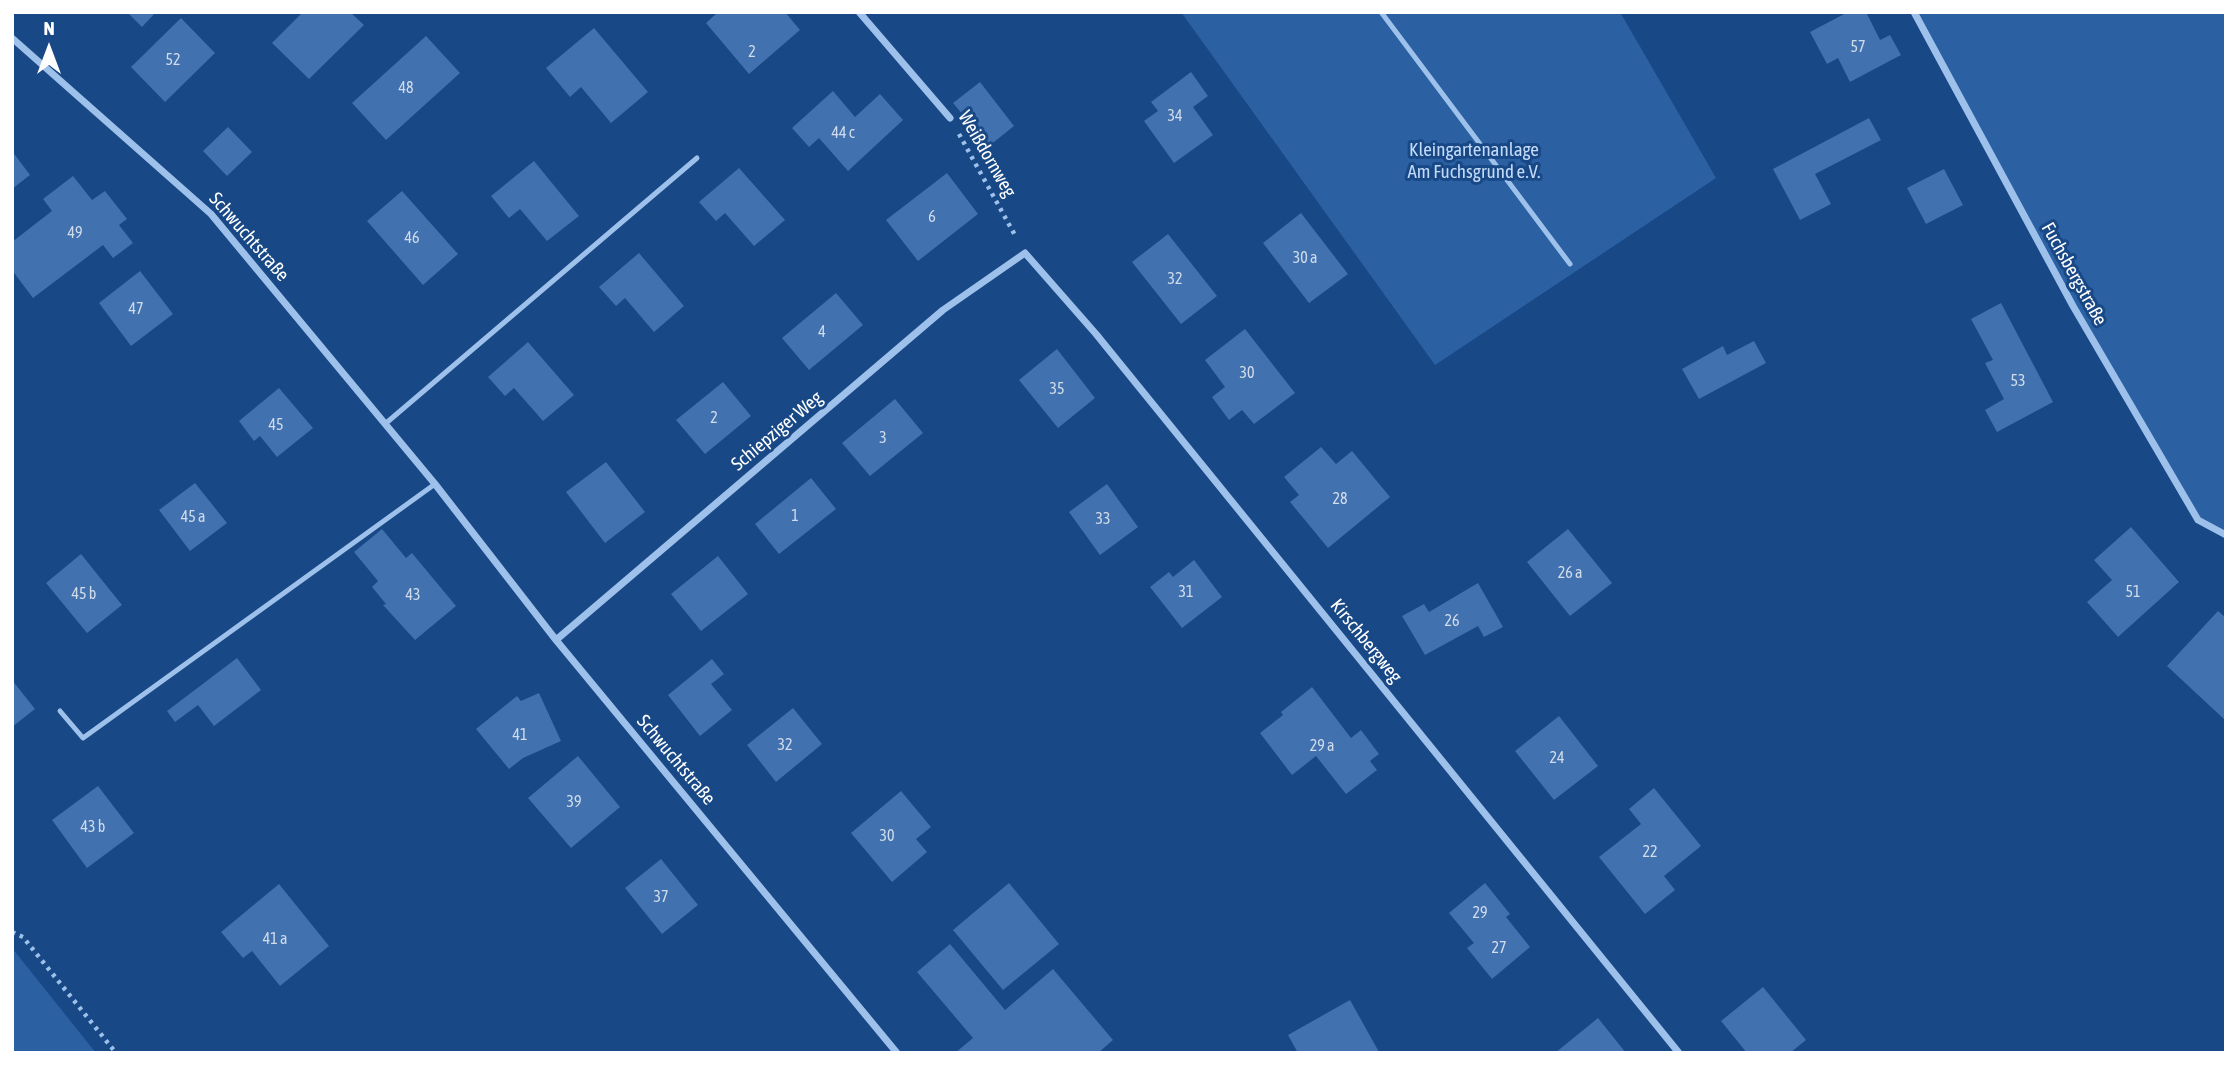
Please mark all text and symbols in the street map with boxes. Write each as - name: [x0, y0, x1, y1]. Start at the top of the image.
- north arrow: [14, 14, 84, 84]
- text: N: [43, 17, 55, 39]
- house number: 57: [1850, 37, 1866, 57]
- house number: 2: [748, 42, 756, 62]
- house number: 52: [165, 50, 181, 70]
- house number: 48: [398, 78, 414, 98]
- house number: 34: [1167, 106, 1183, 126]
- street label: Weißdornweg: [953, 107, 1021, 201]
- house number: 44 c: [831, 123, 855, 143]
- park label: Kleingartenanlage Am Fuchsgrund e.V.: [1408, 139, 1540, 183]
- street label: Schwuchtstraße: [204, 188, 294, 286]
- house number: 6: [928, 207, 936, 227]
- street label: Fuchsbergstraße: [2036, 219, 2112, 329]
- house number: 49: [67, 223, 83, 243]
- house number: 46: [404, 228, 420, 248]
- house number: 30 a: [1293, 248, 1317, 268]
- house number: 32: [1167, 269, 1183, 289]
- house number: 47: [128, 299, 144, 319]
- house number: 4: [818, 322, 826, 342]
- house number: 30: [1239, 363, 1255, 383]
- house number: 53: [2010, 371, 2026, 391]
- house number: 35: [1049, 379, 1065, 399]
- street label: Schiepziger Weg: [727, 386, 827, 476]
- house number: 2: [710, 408, 718, 428]
- house number: 45: [268, 415, 284, 435]
- house number: 3: [879, 428, 887, 448]
- house number: 28: [1332, 489, 1348, 509]
- house number: 1: [791, 506, 799, 526]
- house number: 45 a: [181, 507, 205, 527]
- house number: 33: [1095, 509, 1111, 529]
- house number: 26 a: [1558, 563, 1582, 583]
- house number: 31: [1178, 582, 1194, 602]
- house number: 51: [2125, 582, 2141, 602]
- house number: 45 b: [72, 584, 96, 604]
- house number: 43: [405, 585, 421, 605]
- street label: Kirschbergweg: [1325, 595, 1407, 687]
- house number: 26: [1444, 611, 1460, 631]
- street label: Schwuchtstraße: [632, 710, 720, 810]
- house number: 41: [512, 725, 528, 745]
- house number: 32: [777, 735, 793, 755]
- house number: 29 a: [1310, 736, 1334, 756]
- house number: 24: [1549, 748, 1565, 768]
- house number: 39: [566, 792, 582, 812]
- house number: 43 b: [81, 817, 105, 837]
- house number: 30: [879, 826, 895, 846]
- house number: 22: [1642, 842, 1658, 862]
- house number: 37: [653, 887, 669, 907]
- house number: 29: [1472, 903, 1488, 923]
- house number: 41 a: [263, 929, 287, 949]
- house number: 27: [1491, 938, 1507, 958]

